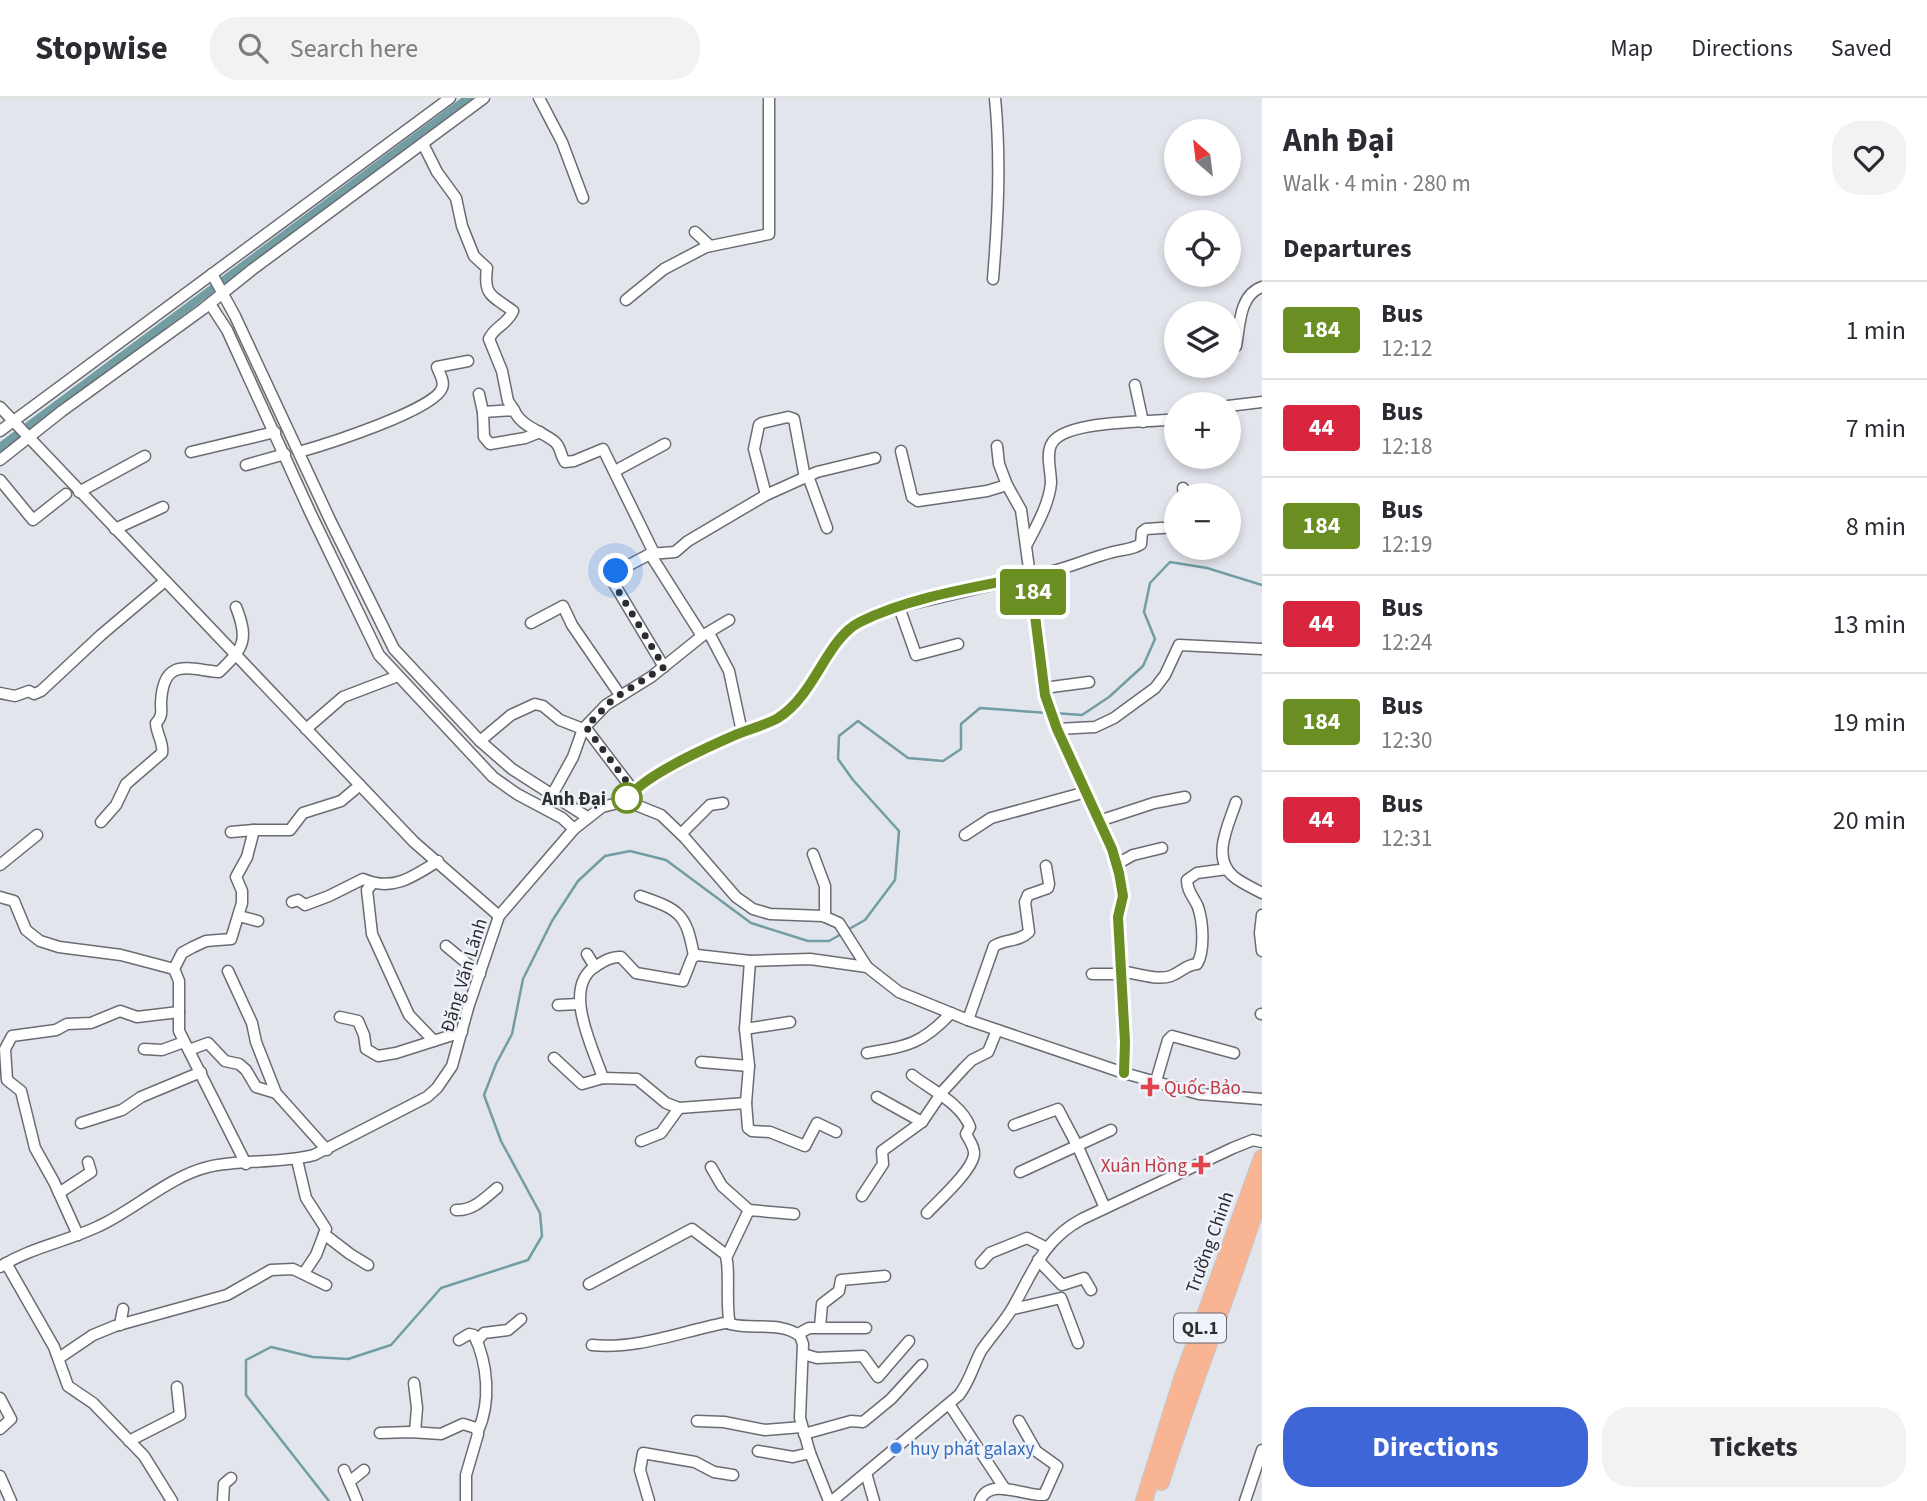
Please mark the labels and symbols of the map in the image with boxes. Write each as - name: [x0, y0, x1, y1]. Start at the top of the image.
- north arrow: [1164, 119, 1241, 196]
- your location: [598, 553, 633, 588]
- line badge: 184: [993, 569, 1073, 615]
- marker: Anh Đại: [612, 783, 642, 813]
- place label: Anh Đại: [541, 786, 606, 813]
- street label: Đặng Văn Lãnh: [434, 915, 495, 1036]
- place label: Quốc Bảo: [1164, 1075, 1241, 1102]
- marker: Quốc Bảo: [1142, 1079, 1158, 1095]
- place label: Xuân Hồng: [1101, 1153, 1187, 1180]
- marker: Xuân Hồng: [1193, 1157, 1209, 1173]
- street label: Trường Chinh: [1179, 1188, 1241, 1297]
- road number: QL.1: [1174, 1314, 1226, 1343]
- place label: huy phát galaxy: [910, 1436, 1034, 1463]
- marker: huy phát galaxy: [888, 1440, 904, 1456]

